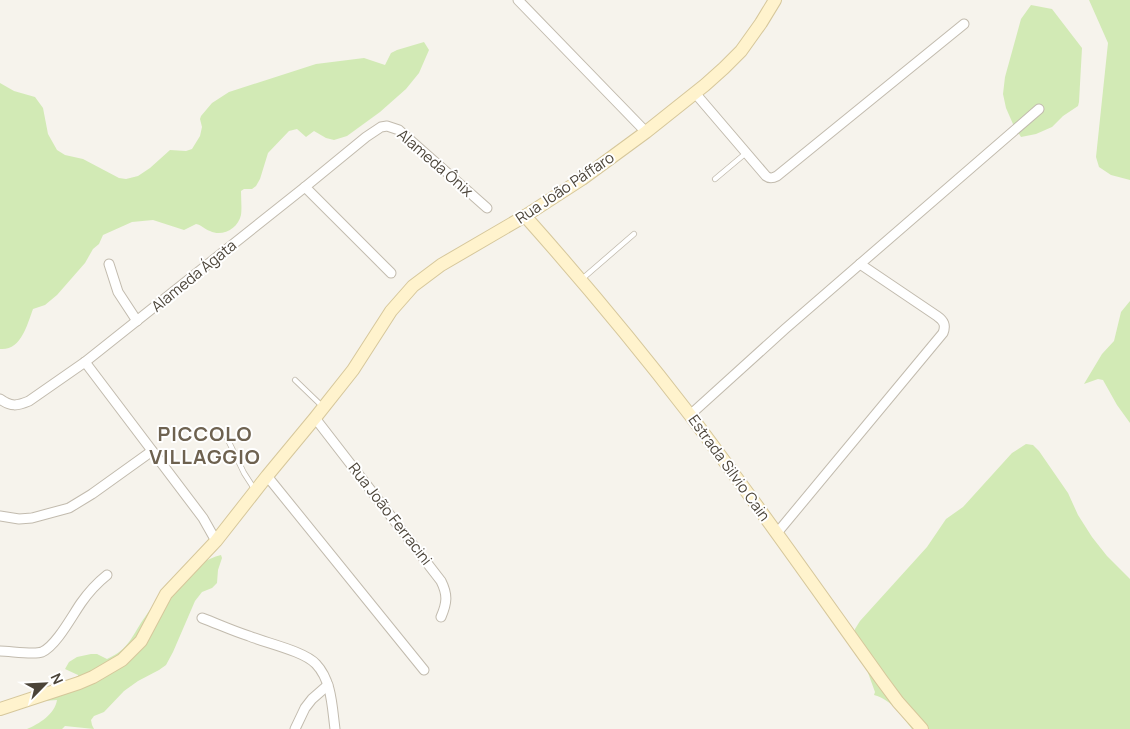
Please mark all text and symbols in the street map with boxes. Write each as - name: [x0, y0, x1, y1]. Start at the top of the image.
- street label: Alameda Ônix: [393, 124, 478, 201]
- street label: Rua João Páffaro: [511, 147, 618, 228]
- street label: Alameda Ágata: [147, 235, 241, 317]
- street label: Estrada Silvio Cain: [684, 410, 775, 525]
- district label: PICCOLO VILLAGGIO: [149, 420, 261, 470]
- street label: Rua João Ferracini: [344, 458, 437, 569]
- north arrow: [20, 659, 70, 709]
- text: N: [47, 670, 68, 687]

